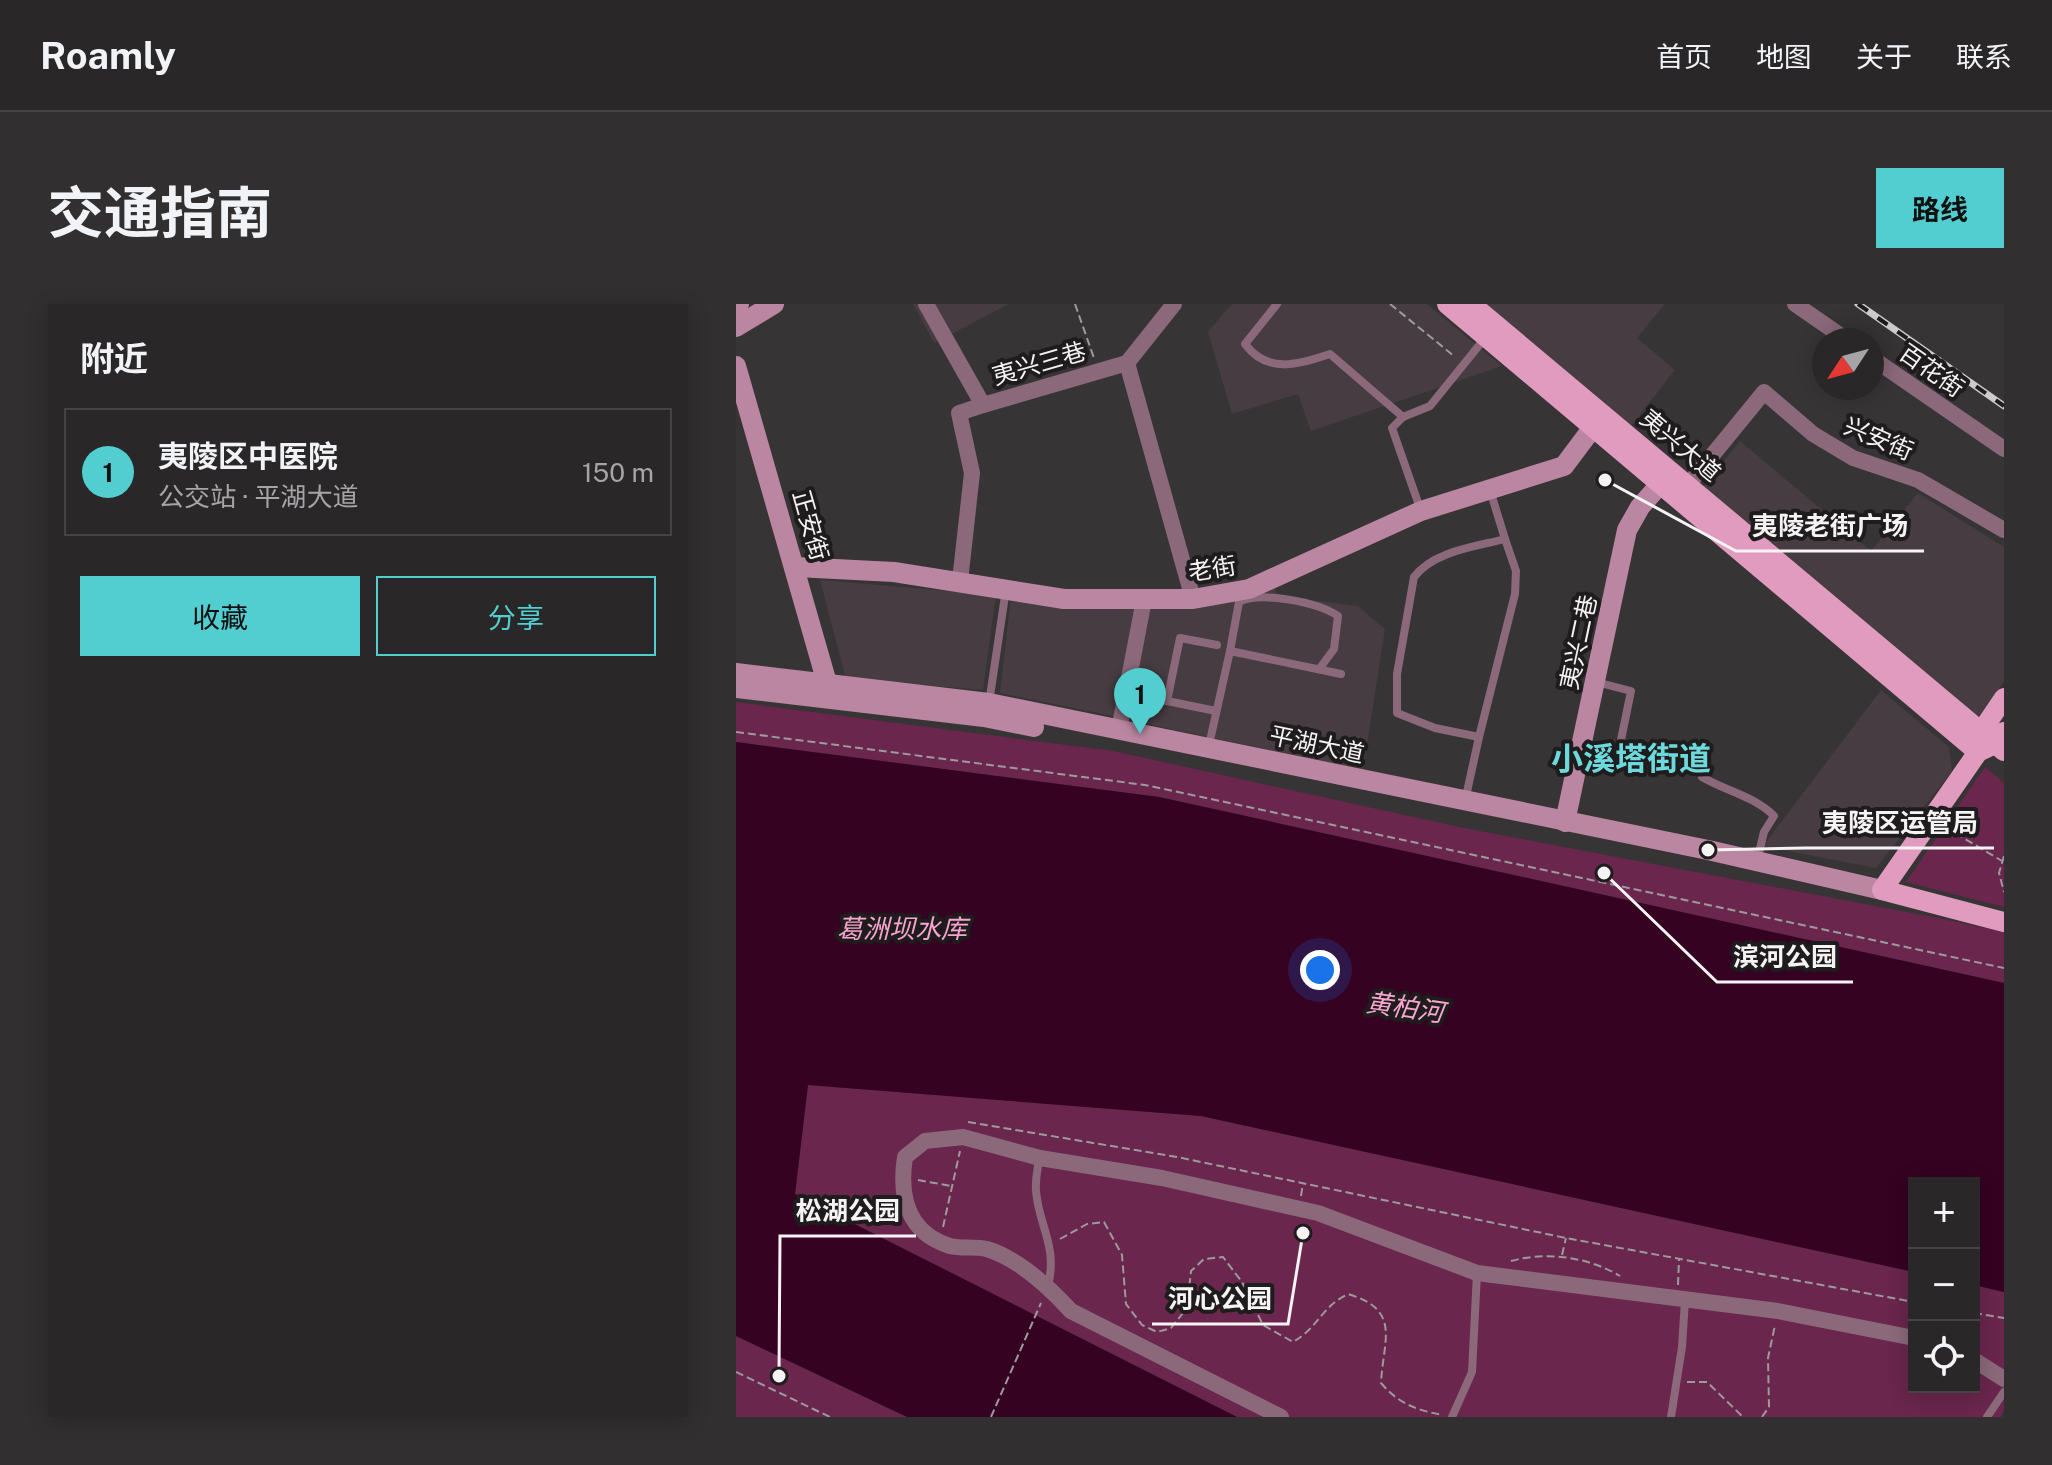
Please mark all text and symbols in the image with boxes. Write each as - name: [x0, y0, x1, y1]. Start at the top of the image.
- text: Roamly: [40, 33, 176, 78]
- text: 首页: [1656, 40, 1712, 73]
- text: 地图: [1756, 40, 1812, 73]
- text: 关于: [1856, 40, 1912, 73]
- text: 联系: [1956, 40, 2012, 73]
- button: 路线: [1876, 168, 2004, 248]
- text: 交通指南: [48, 180, 272, 246]
- north arrow: [1812, 328, 1884, 400]
- street label: 夷兴三巷: [989, 336, 1089, 390]
- street label: 百花街: [1894, 338, 1970, 402]
- text: 附近: [80, 339, 148, 379]
- street label: 夷兴大道: [1635, 403, 1727, 487]
- street label: 兴安街: [1840, 411, 1918, 465]
- text: 夷陵区中医院: [158, 438, 338, 474]
- text: 1: [102, 457, 114, 488]
- text: 150 m: [582, 457, 654, 488]
- text: 公交站 · 平湖大道: [158, 481, 358, 512]
- street label: 正安街: [788, 487, 834, 563]
- callout: 夷陵老街广场: [1736, 501, 1924, 551]
- text: 夷陵老街广场: [1752, 510, 1908, 541]
- street label: 老街: [1186, 550, 1238, 586]
- button: 收藏: [80, 576, 360, 656]
- button: 分享: [376, 576, 656, 656]
- street label: 夷兴二巷: [1554, 592, 1602, 692]
- pin: 1: [1114, 668, 1166, 734]
- street label: 平湖大道: [1267, 720, 1367, 768]
- district label: 小溪塔街道: [1551, 740, 1711, 777]
- callout: 夷陵区运管局: [1806, 798, 1994, 848]
- text: 夷陵区运管局: [1822, 807, 1978, 838]
- water label: 葛洲坝水库: [837, 913, 971, 944]
- callout: 滨河公园: [1717, 932, 1853, 982]
- text: 滨河公园: [1733, 941, 1837, 972]
- your location: [1300, 950, 1340, 990]
- water label: 黄柏河: [1364, 986, 1451, 1028]
- map controls: [1908, 1177, 1980, 1393]
- button: +: [1908, 1177, 1980, 1249]
- callout: 松湖公园: [780, 1186, 916, 1236]
- text: 松湖公园: [796, 1195, 900, 1226]
- button: −: [1908, 1249, 1980, 1321]
- callout: 河心公园: [1152, 1274, 1288, 1324]
- text: 河心公园: [1168, 1283, 1272, 1314]
- button: locate: [1908, 1321, 1980, 1393]

